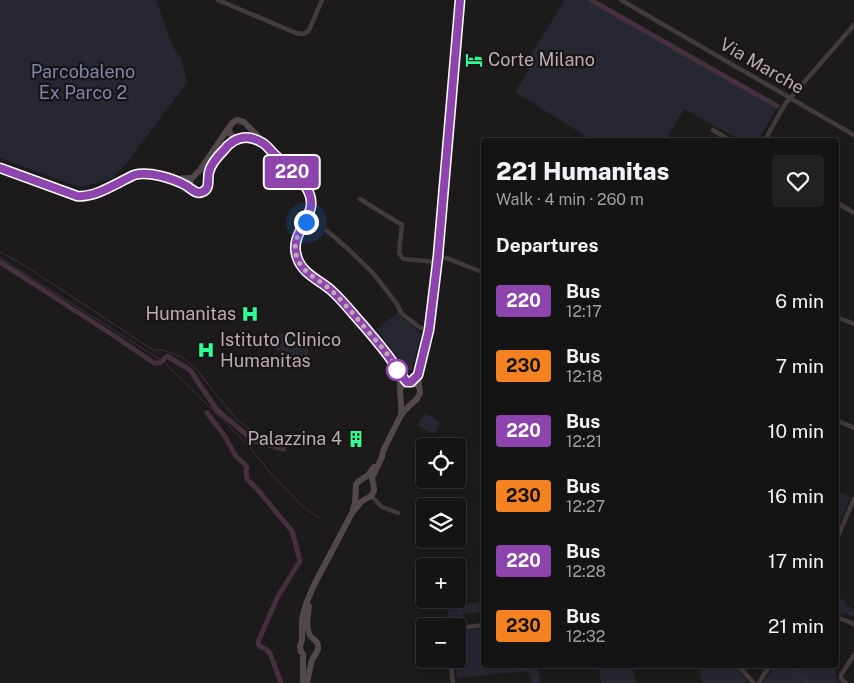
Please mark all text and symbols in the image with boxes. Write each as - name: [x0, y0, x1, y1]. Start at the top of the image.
- street label: Via Marche: [716, 33, 808, 98]
- place label: Corte Milano: [488, 49, 595, 70]
- hotel icon: Corte Milano: [464, 50, 484, 70]
- park label: Parcobaleno Ex Parco 2: [31, 61, 135, 103]
- button: heart: [772, 155, 824, 207]
- line badge: 220: [263, 156, 321, 188]
- text: 221 Humanitas: [496, 157, 669, 185]
- text: 220: [275, 161, 309, 182]
- text: Walk · 4 min · 260 m: [496, 190, 644, 209]
- your location: [294, 210, 319, 235]
- text: Departures: [496, 234, 599, 256]
- text: Bus: [566, 280, 600, 302]
- text: 220: [506, 290, 541, 311]
- text: 6 min: [775, 290, 824, 312]
- text: 12:17: [566, 302, 602, 321]
- place label: Humanitas: [145, 303, 236, 324]
- hospital icon: Humanitas: [240, 304, 260, 324]
- place label: Istituto Clinico Humanitas: [220, 329, 341, 371]
- hospital icon: Istituto Clinico Humanitas: [196, 340, 216, 360]
- text: Bus: [566, 345, 600, 367]
- text: 230: [506, 355, 541, 376]
- text: 7 min: [776, 355, 824, 377]
- unlabelled marker: [386, 359, 408, 381]
- text: 12:18: [566, 367, 603, 386]
- text: Bus: [566, 410, 600, 432]
- text: 220: [506, 420, 541, 441]
- text: 10 min: [768, 420, 824, 442]
- place label: Palazzina 4: [247, 428, 342, 449]
- building icon: Palazzina 4: [346, 429, 366, 449]
- text: 12:21: [566, 432, 602, 451]
- map controls: [416, 438, 466, 668]
- button: locate: [416, 438, 466, 488]
- text: Bus: [566, 475, 600, 497]
- text: 230: [506, 485, 541, 506]
- text: 16 min: [768, 485, 824, 507]
- text: 12:27: [566, 497, 605, 516]
- button: layers: [416, 498, 466, 548]
- text: Bus: [566, 540, 600, 562]
- text: 220: [506, 550, 541, 571]
- text: 17 min: [768, 550, 824, 572]
- button: +: [416, 558, 466, 608]
- text: 12:28: [566, 562, 606, 581]
- text: Bus: [566, 605, 600, 627]
- text: 230: [506, 615, 541, 636]
- text: 21 min: [768, 615, 824, 637]
- button: −: [416, 618, 466, 668]
- text: 12:32: [566, 627, 605, 646]

